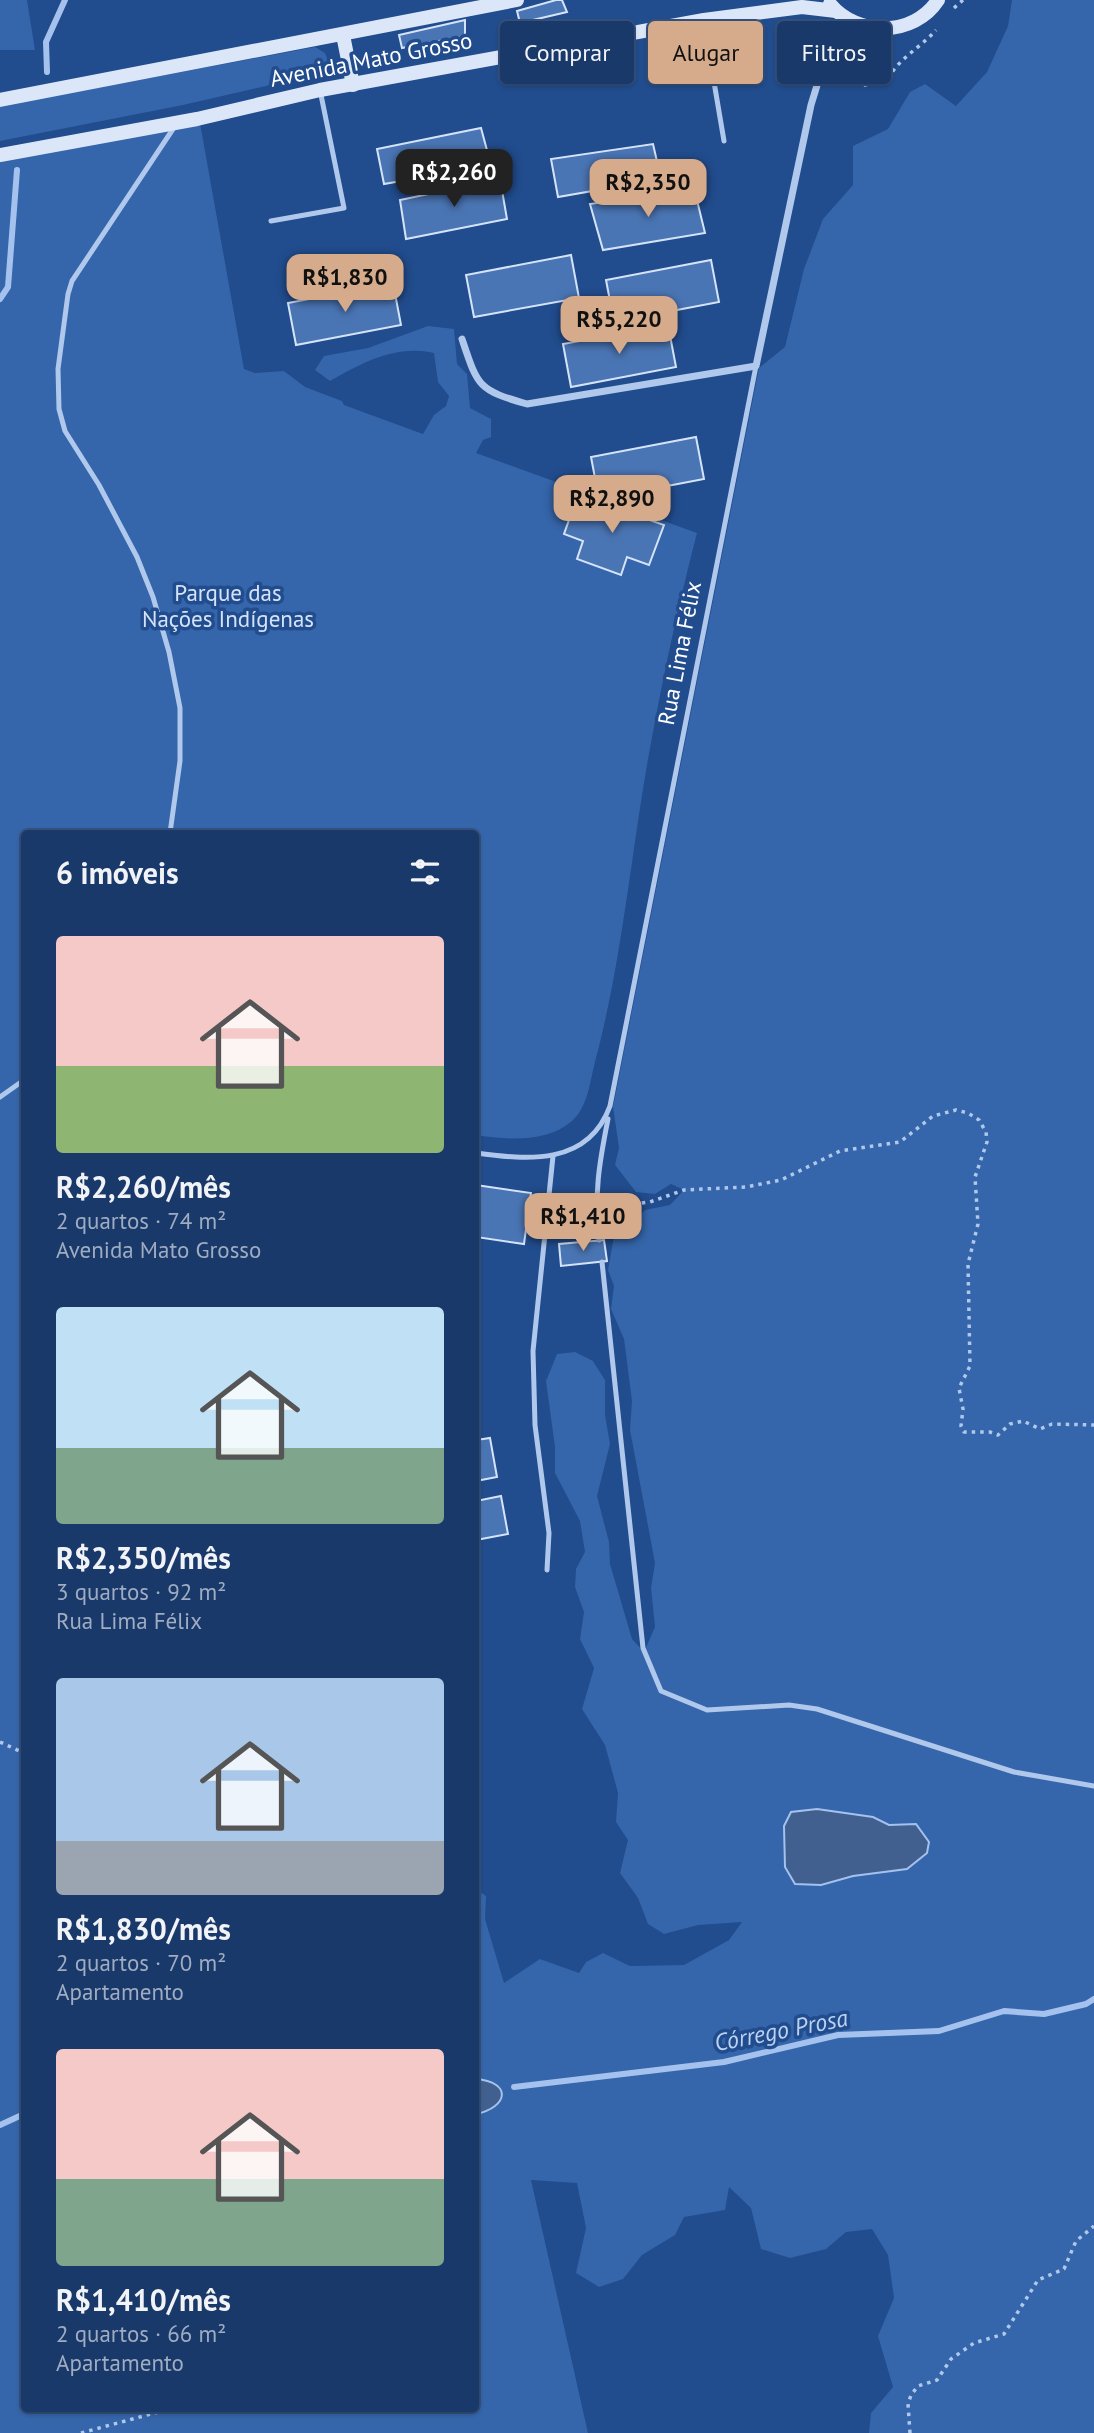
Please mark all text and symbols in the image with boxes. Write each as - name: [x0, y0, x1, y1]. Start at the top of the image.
- chip: Comprar: [500, 21, 634, 84]
- chip: Alugar: [648, 21, 763, 84]
- chip: Filtros: [777, 21, 891, 84]
- street label: Avenida Mato Grosso: [267, 25, 475, 93]
- pin: R$2,260: [389, 150, 519, 209]
- text: R$2,260: [412, 157, 496, 186]
- pin: R$2,350: [583, 160, 713, 219]
- text: R$2,350: [606, 167, 690, 196]
- pin: R$1,830: [280, 254, 410, 314]
- text: R$1,830: [303, 262, 387, 291]
- pin: R$5,220: [554, 296, 684, 356]
- text: R$5,220: [577, 304, 661, 333]
- pin: R$2,890: [547, 476, 677, 535]
- text: R$2,890: [570, 483, 654, 512]
- park label: Parque das Nações Indígenas: [142, 578, 314, 633]
- street label: Rua Lima Félix: [651, 578, 707, 727]
- text: 6 imóveis: [56, 853, 179, 892]
- icon: filters: [406, 853, 444, 891]
- icon: home: [187, 981, 313, 1107]
- text: R$2,260/mês: [56, 1167, 231, 1206]
- pin: R$1,410: [518, 1194, 648, 1253]
- text: R$1,410: [541, 1201, 625, 1230]
- text: 2 quartos · 74 m²: [56, 1206, 226, 1235]
- text: Avenida Mato Grosso: [56, 1235, 261, 1264]
- icon: home: [187, 1352, 313, 1478]
- text: R$2,350/mês: [56, 1538, 231, 1577]
- text: 3 quartos · 92 m²: [56, 1577, 226, 1606]
- text: Rua Lima Félix: [56, 1606, 202, 1635]
- icon: home: [187, 1723, 313, 1849]
- text: R$1,830/mês: [56, 1909, 231, 1948]
- text: 2 quartos · 70 m²: [56, 1948, 226, 1977]
- text: Apartamento: [56, 1977, 184, 2006]
- water label: Córrego Prosa: [712, 2002, 851, 2058]
- icon: home: [187, 2094, 313, 2220]
- text: R$1,410/mês: [56, 2280, 231, 2319]
- text: 2 quartos · 66 m²: [56, 2319, 226, 2348]
- text: Apartamento: [56, 2348, 184, 2377]

